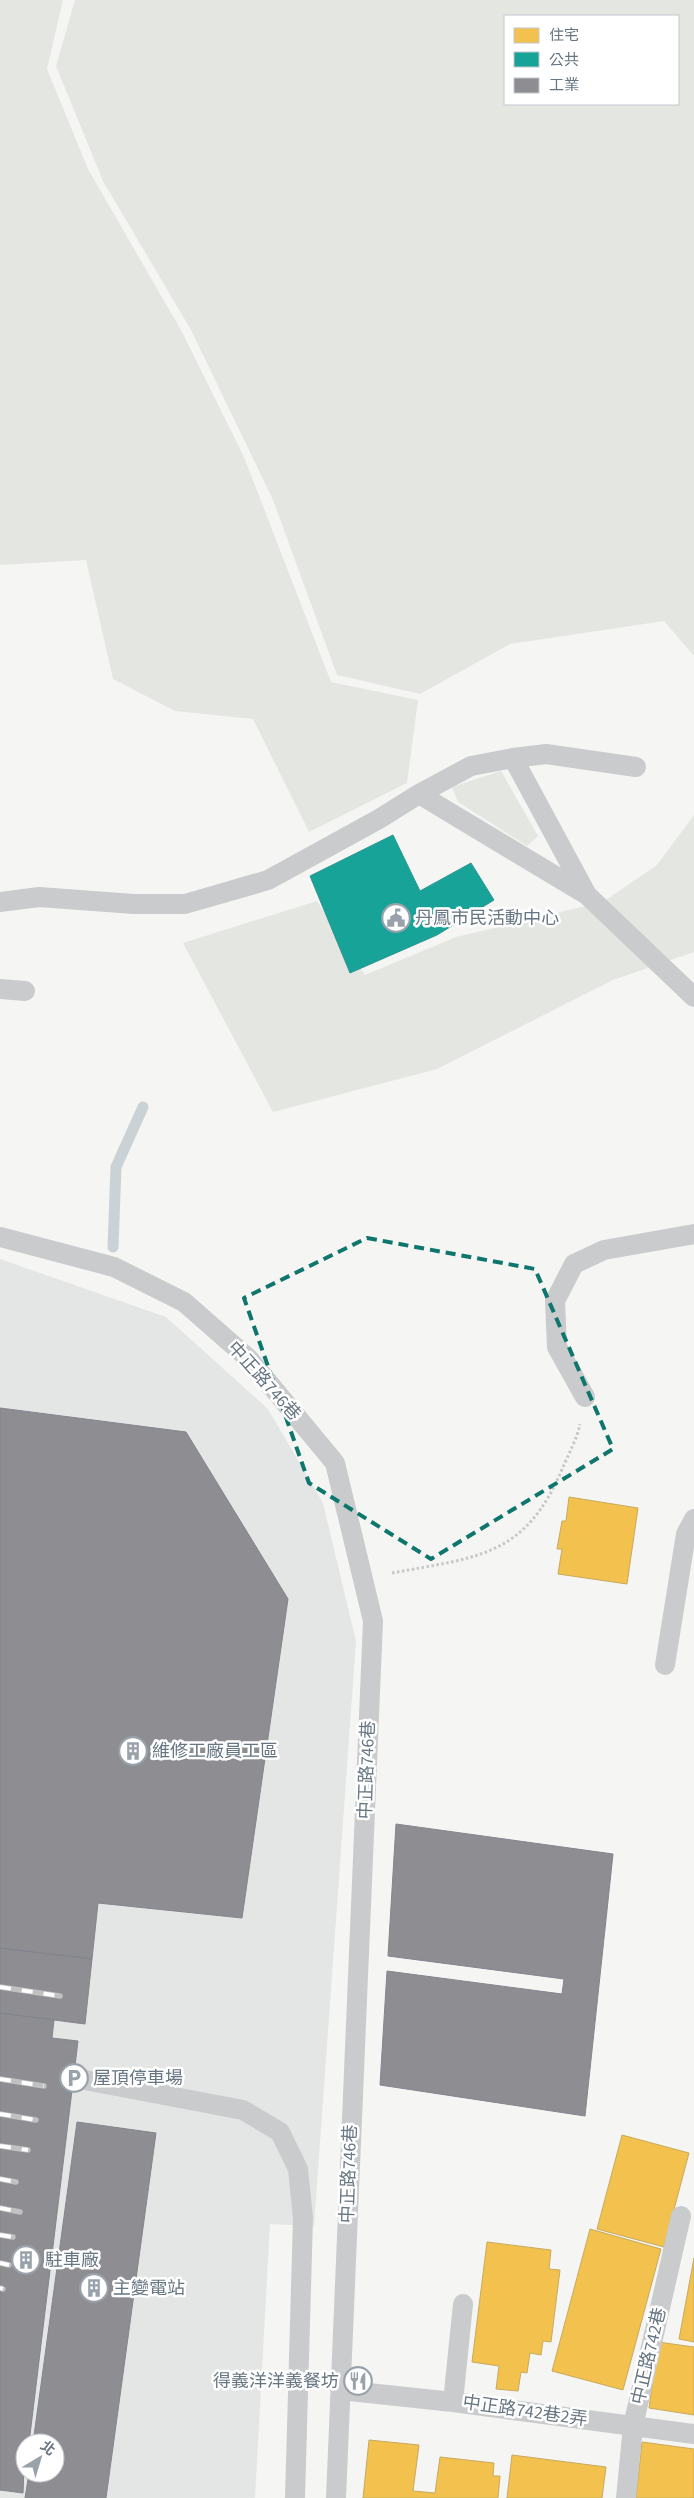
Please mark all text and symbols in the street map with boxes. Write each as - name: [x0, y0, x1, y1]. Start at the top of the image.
- legend: [504, 15, 679, 105]
- text: 住宅: [549, 25, 579, 46]
- text: 公共: [549, 50, 579, 71]
- text: 工業: [549, 75, 579, 96]
- public building icon: 丹鳳市民活動中心: [381, 903, 411, 933]
- place label: 丹鳳市民活動中心: [415, 906, 559, 931]
- street label: 中正路746巷: [222, 1336, 306, 1426]
- street label: 中正路746巷: [353, 1720, 381, 1820]
- building icon: 維修工廠員工區: [118, 1736, 148, 1766]
- place label: 維修工廠員工區: [152, 1739, 278, 1764]
- parking icon: 屋頂停車場: [59, 2063, 89, 2093]
- place label: 屋頂停車場: [93, 2066, 183, 2091]
- street label: 中正路746巷: [335, 2124, 363, 2224]
- building icon: 駐車廠: [11, 2245, 41, 2275]
- place label: 駐車廠: [45, 2248, 99, 2273]
- building icon: 主變電站: [79, 2273, 109, 2303]
- place label: 主變電站: [113, 2276, 185, 2301]
- street label: 中正路742巷: [626, 2305, 672, 2407]
- restaurant icon: 得義洋洋義餐坊: [343, 2366, 373, 2396]
- place label: 得義洋洋義餐坊: [213, 2369, 339, 2394]
- street label: 中正路742巷2弄: [461, 2390, 589, 2432]
- north arrow: [15, 2433, 65, 2483]
- text: 北: [36, 2436, 59, 2461]

